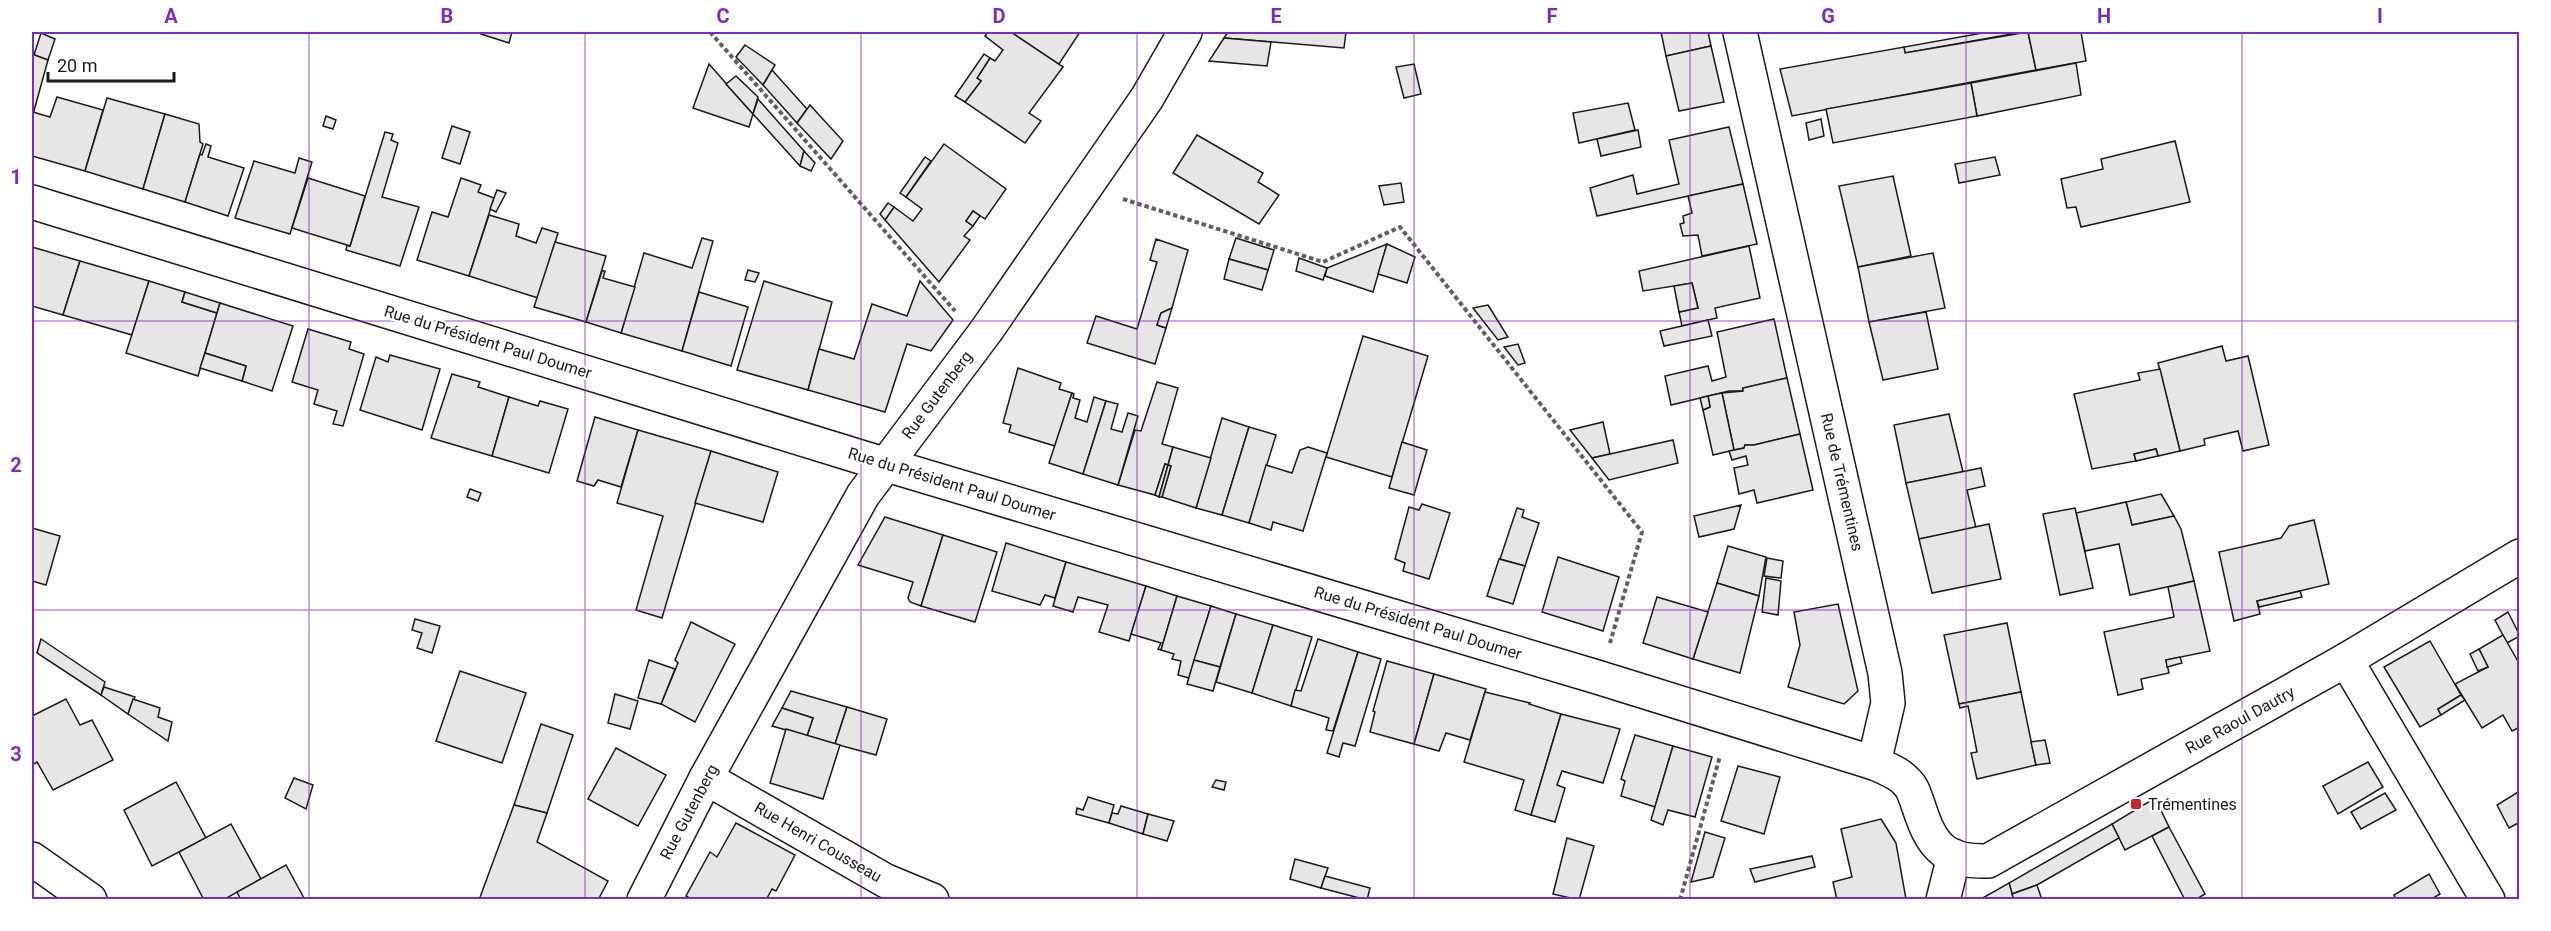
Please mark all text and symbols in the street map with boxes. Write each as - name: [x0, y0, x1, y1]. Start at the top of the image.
- text: A: [164, 4, 178, 28]
- text: B: [441, 4, 453, 28]
- text: C: [716, 4, 730, 28]
- text: D: [993, 4, 1006, 28]
- text: E: [1270, 4, 1282, 28]
- text: F: [1547, 4, 1558, 28]
- text: G: [1821, 4, 1835, 28]
- text: H: [2097, 4, 2111, 28]
- text: I: [2377, 4, 2383, 28]
- scale bar: [48, 45, 174, 83]
- text: 20 m: [57, 55, 97, 76]
- text: 1: [10, 165, 22, 189]
- street label: Rue du Président Paul Doumer: [382, 301, 595, 383]
- street label: Rue Gutenberg: [898, 347, 976, 443]
- street label: Rue de Trémentines: [1817, 411, 1867, 553]
- street label: Rue du Président Paul Doumer: [846, 443, 1059, 525]
- text: 2: [10, 453, 22, 477]
- street label: Rue du Président Paul Doumer: [1312, 582, 1525, 664]
- street label: Rue Raoul Dautry: [2182, 682, 2298, 758]
- text: 3: [10, 742, 22, 766]
- street label: Rue Gutenberg: [656, 761, 722, 863]
- place label: Trémentines: [2148, 795, 2237, 814]
- marker: Trémentines: [2129, 797, 2143, 811]
- street label: Rue Henri Cousseau: [751, 798, 885, 886]

